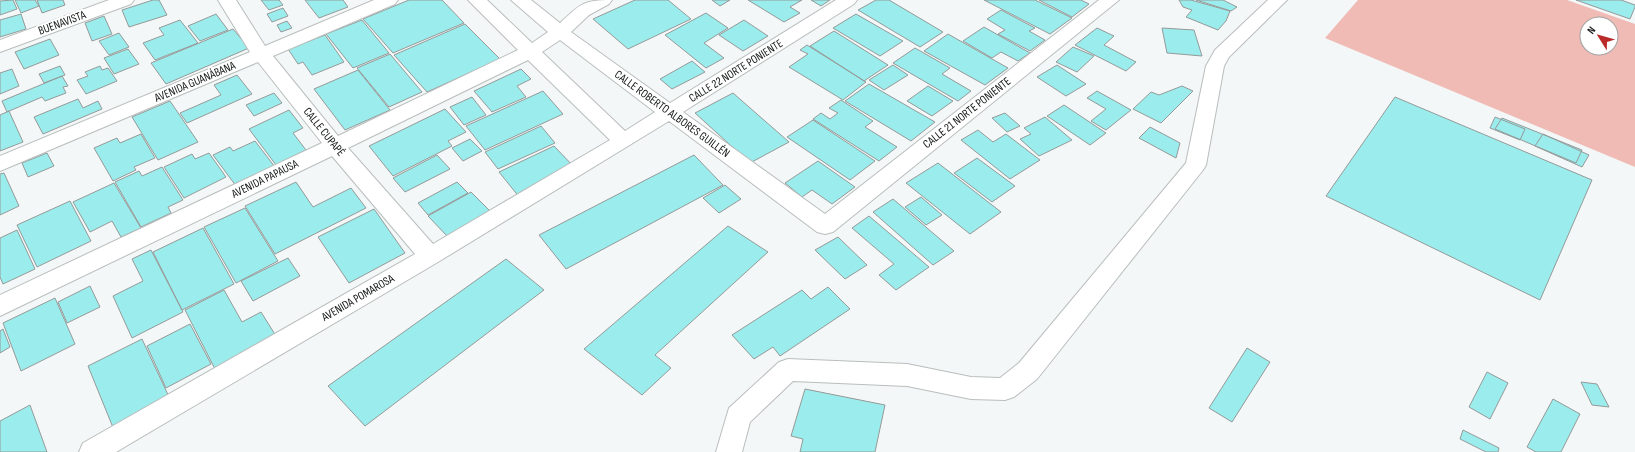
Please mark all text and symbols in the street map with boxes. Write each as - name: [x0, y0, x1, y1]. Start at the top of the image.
- street label: BUENAVISTA: [36, 7, 89, 39]
- north arrow: [1579, 16, 1619, 56]
- text: N: [1584, 24, 1598, 37]
- street label: CALLE 22 NORTE PONIENTE: [686, 36, 786, 106]
- street label: AVENIDA GUANÁBANA: [151, 58, 239, 106]
- street label: CALLE ROBERTO ALBORES GUILLÉN: [611, 67, 733, 161]
- street label: CALLE 21 NORTE PONIENTE: [920, 74, 1014, 152]
- street label: CALLE CUPAPÉ: [300, 105, 348, 159]
- street label: AVENIDA PAPAUSA: [228, 156, 302, 202]
- street label: AVENIDA POMAROSA: [318, 271, 398, 325]

